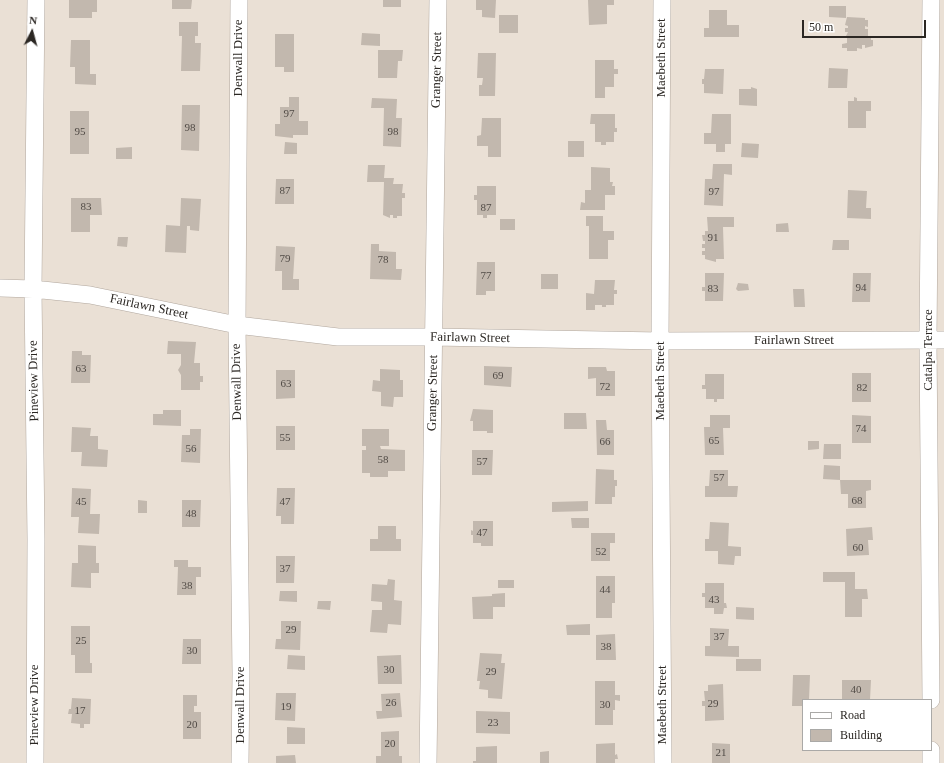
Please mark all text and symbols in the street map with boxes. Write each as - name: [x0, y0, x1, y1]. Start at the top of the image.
- north arrow: [12, 12, 52, 52]
- scale bar: [804, 12, 928, 38]
- text: N: [29, 14, 38, 26]
- street label: Maebeth Street: [654, 18, 670, 98]
- street label: Denwall Drive: [231, 20, 247, 96]
- text: 50 m: [809, 20, 833, 34]
- street label: Granger Street: [429, 32, 445, 108]
- house number: 97: [284, 107, 294, 121]
- house number: 98: [184, 121, 196, 135]
- house number: 95: [74, 125, 86, 139]
- house number: 98: [388, 125, 398, 139]
- house number: 87: [280, 184, 290, 198]
- house number: 97: [708, 185, 720, 199]
- house number: 83: [80, 200, 92, 214]
- house number: 87: [480, 201, 492, 215]
- house number: 91: [708, 231, 718, 245]
- house number: 79: [280, 252, 290, 266]
- house number: 78: [378, 253, 388, 267]
- house number: 77: [480, 269, 492, 283]
- house number: 94: [856, 281, 866, 295]
- house number: 83: [708, 282, 718, 296]
- street label: Fairlawn Street: [108, 291, 190, 323]
- street label: Catalpa Terrace: [921, 309, 937, 391]
- street label: Fairlawn Street: [430, 330, 510, 346]
- street label: Fairlawn Street: [754, 333, 834, 349]
- street label: Pineview Drive: [25, 340, 43, 422]
- street label: Maebeth Street: [653, 341, 669, 421]
- street label: Denwall Drive: [229, 343, 245, 421]
- street label: Granger Street: [425, 355, 441, 431]
- house number: 63: [76, 362, 86, 376]
- house number: 69: [492, 369, 504, 383]
- house number: 63: [280, 377, 292, 391]
- house number: 72: [600, 380, 610, 394]
- house number: 82: [856, 381, 868, 395]
- house number: 74: [856, 422, 866, 436]
- house number: 55: [280, 431, 290, 445]
- house number: 65: [708, 434, 720, 448]
- house number: 66: [600, 435, 610, 449]
- house number: 56: [186, 442, 196, 456]
- house number: 58: [378, 453, 388, 467]
- house number: 57: [476, 455, 488, 469]
- house number: 57: [714, 471, 724, 485]
- house number: 68: [852, 494, 862, 508]
- house number: 45: [76, 495, 86, 509]
- house number: 47: [280, 495, 290, 509]
- house number: 48: [186, 507, 196, 521]
- house number: 47: [476, 526, 488, 540]
- house number: 60: [852, 541, 864, 555]
- house number: 52: [596, 545, 606, 559]
- house number: 37: [280, 562, 290, 576]
- house number: 38: [182, 579, 192, 593]
- house number: 44: [600, 583, 610, 597]
- house number: 43: [708, 593, 720, 607]
- house number: 29: [286, 623, 296, 637]
- house number: 37: [714, 630, 724, 644]
- house number: 25: [76, 634, 86, 648]
- house number: 38: [600, 640, 612, 654]
- house number: 30: [186, 644, 198, 658]
- house number: 30: [384, 663, 394, 677]
- street label: Pineview Drive: [27, 664, 43, 746]
- house number: 29: [486, 665, 496, 679]
- street label: Maebeth Street: [655, 665, 671, 745]
- street label: Denwall Drive: [233, 667, 249, 743]
- house number: 40: [850, 683, 862, 697]
- house number: 26: [386, 696, 396, 710]
- house number: 29: [708, 697, 718, 711]
- house number: 30: [600, 698, 610, 712]
- legend: [802, 699, 932, 751]
- house number: 19: [280, 700, 292, 714]
- house number: 17: [74, 704, 86, 718]
- text: Road: [840, 708, 865, 722]
- house number: 23: [488, 716, 498, 730]
- house number: 20: [186, 718, 198, 732]
- text: Building: [840, 728, 882, 742]
- house number: 20: [384, 737, 396, 751]
- house number: 21: [716, 746, 726, 760]

